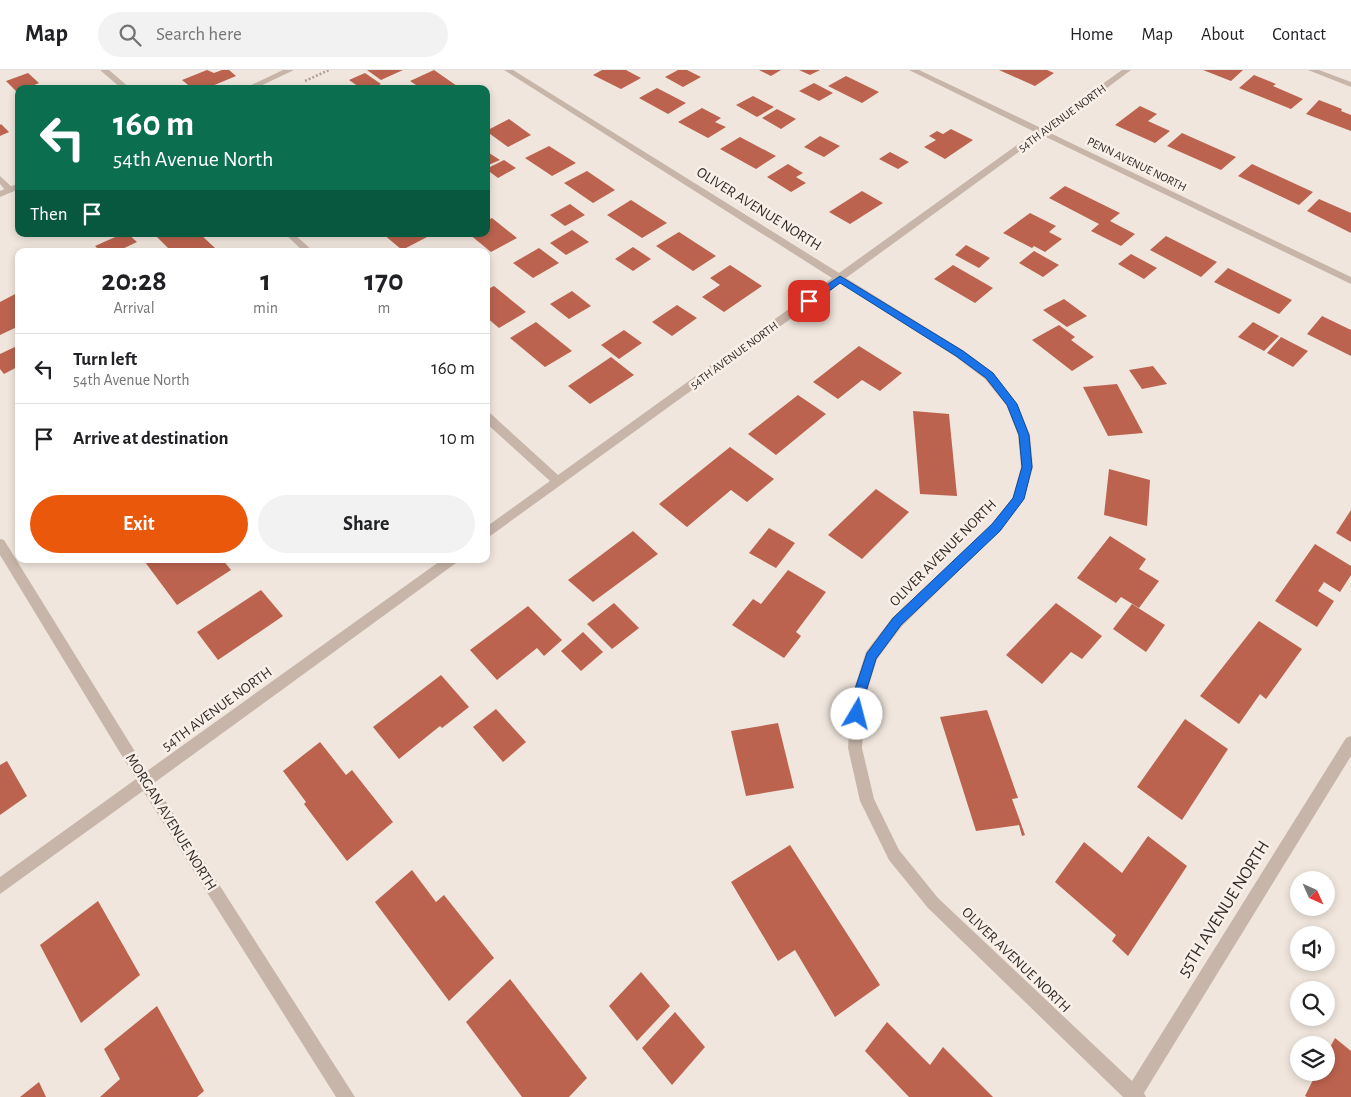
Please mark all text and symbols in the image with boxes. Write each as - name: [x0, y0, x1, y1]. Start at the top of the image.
- search box: [98, 12, 448, 57]
- icon: search: [116, 21, 144, 49]
- text: Map: [25, 22, 68, 46]
- text: Search here: [156, 25, 242, 44]
- text: Home: [1070, 26, 1113, 44]
- text: Map: [1141, 26, 1173, 44]
- text: About: [1201, 26, 1244, 44]
- text: Contact: [1272, 26, 1326, 44]
- street label: 54TH AVENUE NORTH: [1016, 82, 1108, 154]
- icon: left: [30, 105, 95, 170]
- text: 160 m: [113, 107, 194, 142]
- street label: PENN AVENUE NORTH: [1085, 135, 1189, 193]
- text: 54th Avenue North: [113, 148, 273, 170]
- street label: OLIVER AVENUE NORTH: [694, 164, 824, 254]
- icon: arrive: [78, 200, 106, 228]
- text: Then: [30, 205, 68, 224]
- text: 20:28: [101, 266, 167, 296]
- text: 1: [260, 266, 271, 296]
- text: 170: [364, 266, 404, 296]
- pin: [788, 280, 830, 322]
- icon: arrive: [795, 287, 823, 315]
- text: Arrival: [113, 300, 155, 316]
- text: min: [253, 300, 278, 316]
- text: m: [378, 300, 390, 316]
- street label: 54TH AVENUE NORTH: [688, 319, 780, 391]
- text: Turn left: [73, 350, 137, 369]
- icon: left: [30, 355, 58, 383]
- text: 160 m: [431, 359, 475, 378]
- text: 54th Avenue North: [73, 372, 190, 388]
- icon: arrive: [30, 425, 58, 453]
- text: Arrive at destination: [73, 429, 229, 448]
- text: 10 m: [440, 429, 475, 448]
- button: Exit: [30, 495, 248, 553]
- button: Share: [258, 495, 475, 553]
- street label: OLIVER AVENUE NORTH: [887, 497, 999, 609]
- street label: 54TH AVENUE NORTH: [159, 664, 275, 754]
- position arrow: [830, 687, 882, 739]
- street label: MORGAN AVENUE NORTH: [123, 751, 219, 893]
- street label: 55TH AVENUE NORTH: [1175, 838, 1273, 980]
- north arrow: [1290, 871, 1335, 916]
- map controls: [1290, 871, 1335, 1081]
- street label: OLIVER AVENUE NORTH: [959, 904, 1073, 1016]
- button: sound: [1290, 926, 1335, 971]
- button: search: [1290, 981, 1335, 1026]
- button: layers: [1290, 1036, 1335, 1081]

